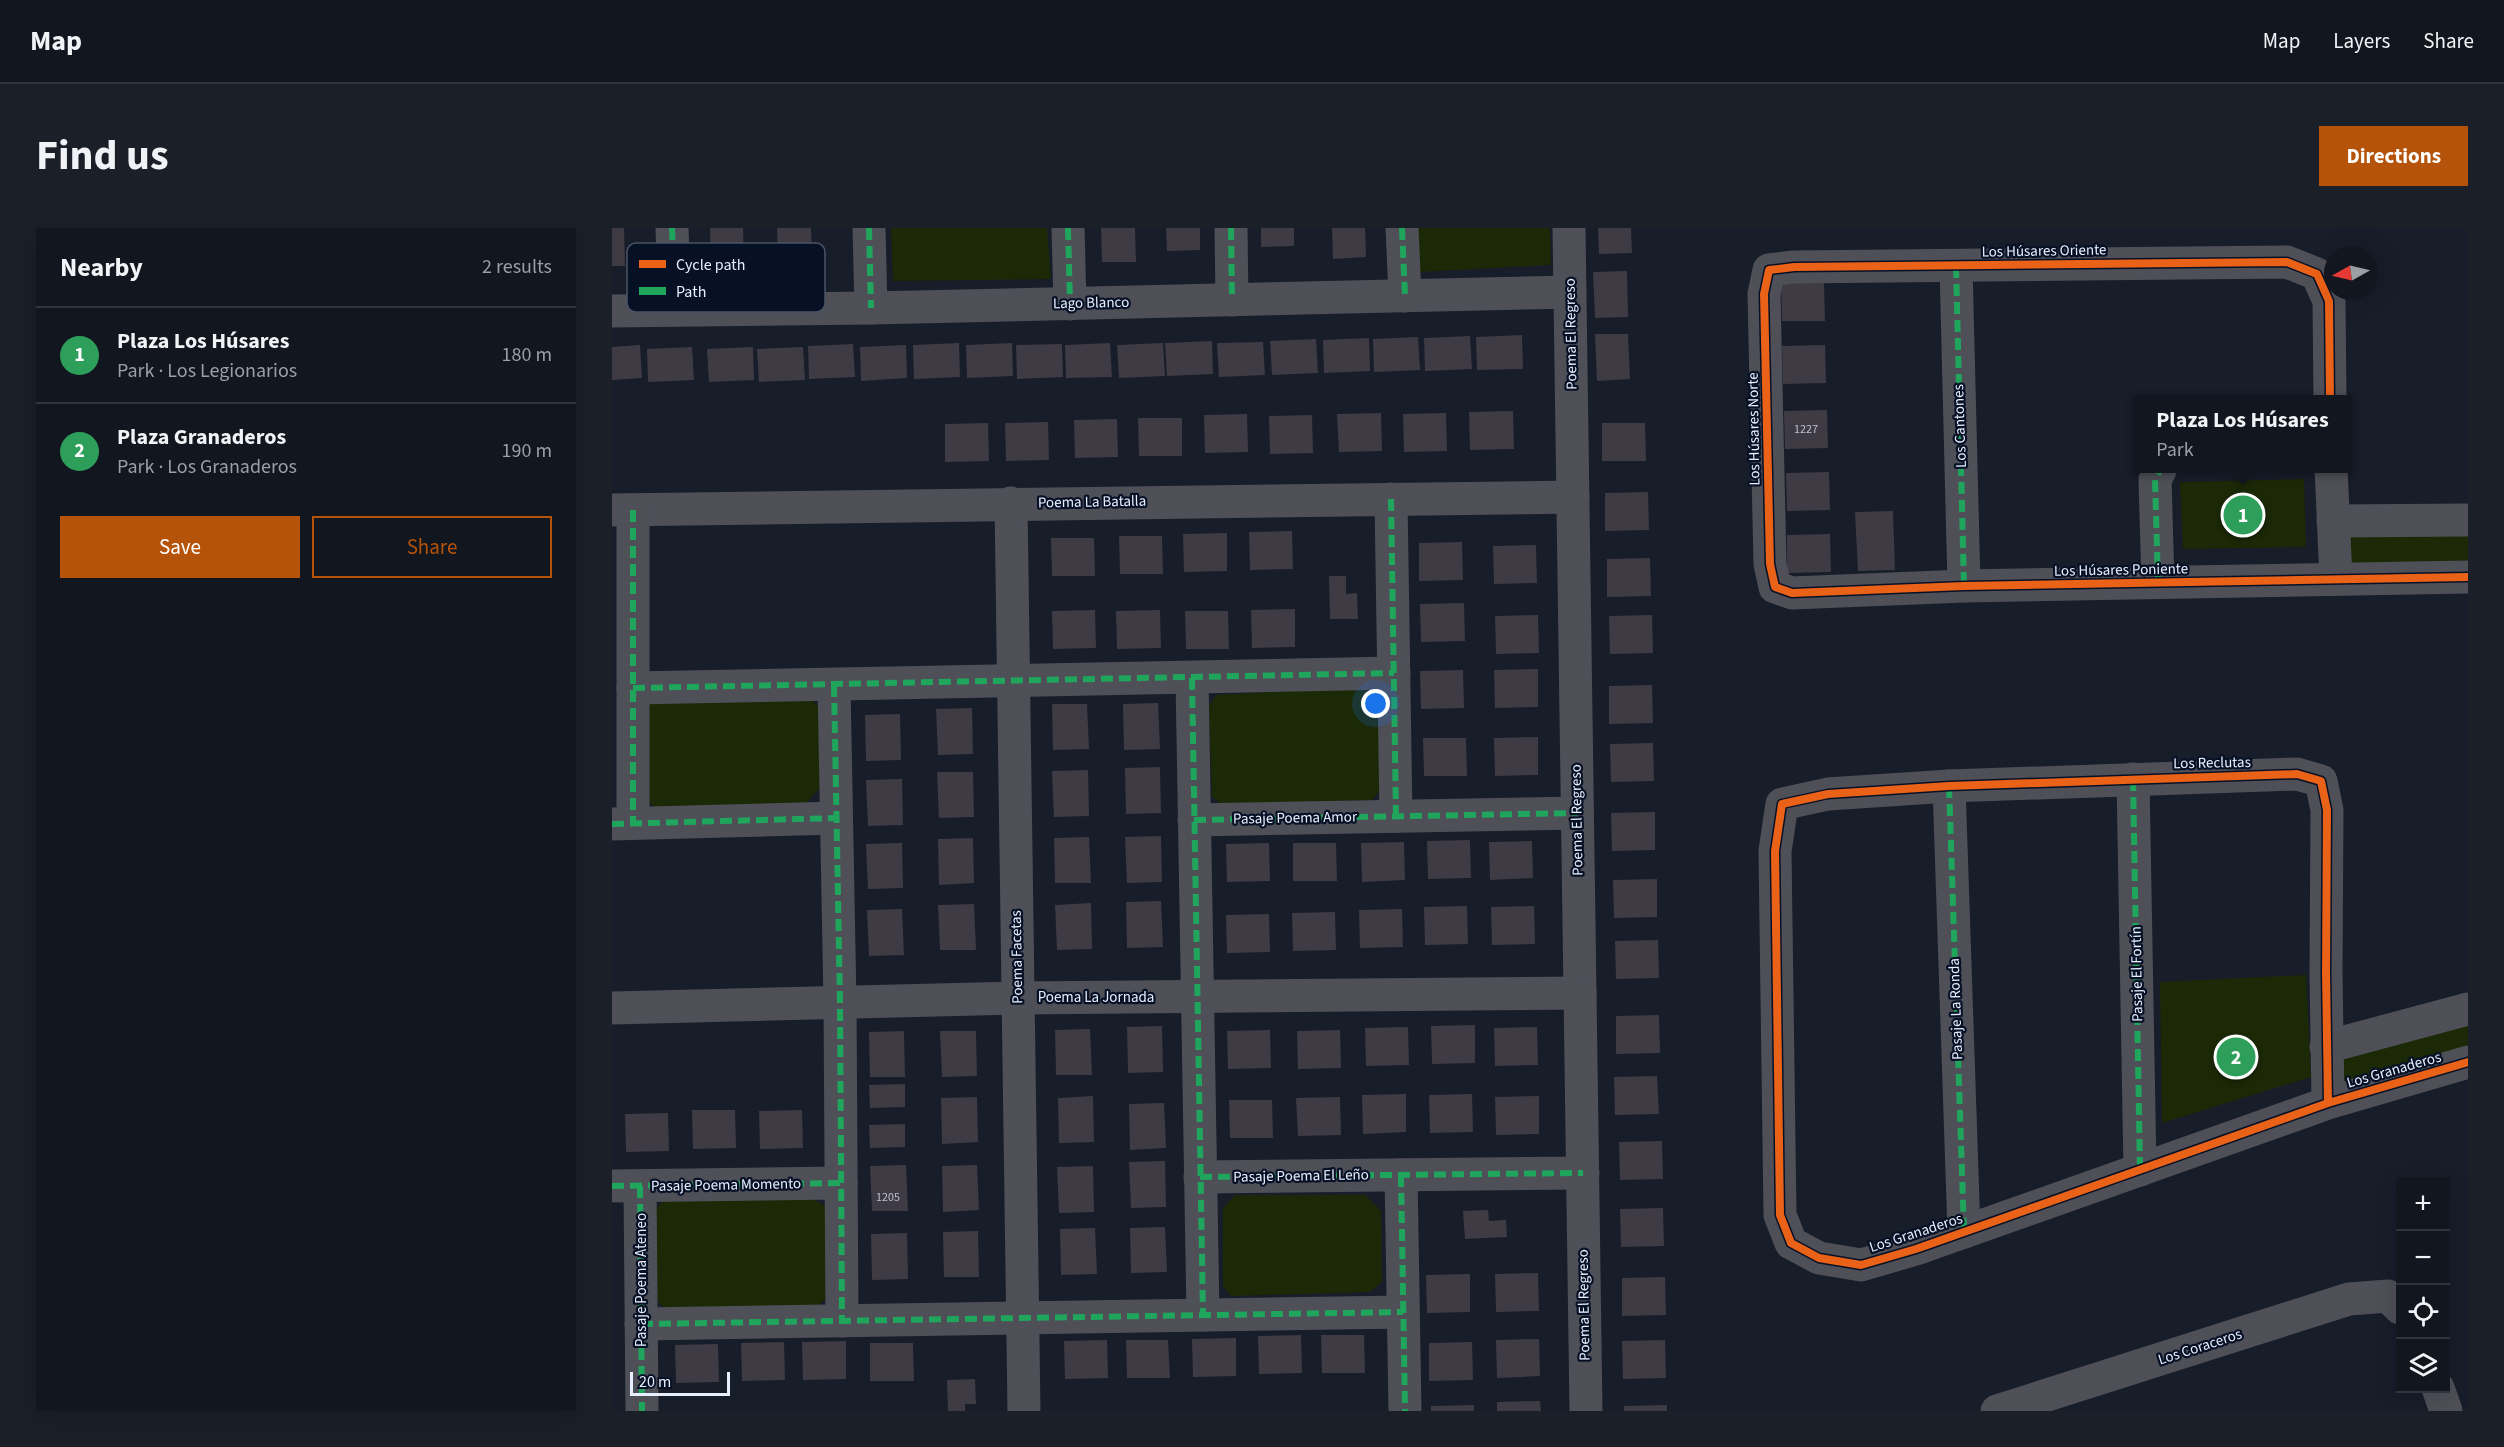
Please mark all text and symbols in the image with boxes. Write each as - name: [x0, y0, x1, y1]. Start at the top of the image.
- text: Map: [30, 21, 82, 61]
- text: Map: [2263, 26, 2300, 56]
- text: Layers: [2333, 26, 2390, 56]
- text: Share: [2423, 26, 2474, 56]
- text: Find us: [36, 126, 169, 186]
- button: Directions: [2319, 126, 2468, 186]
- street label: Los Húsares Oriente: [1981, 239, 2107, 263]
- legend: [627, 243, 825, 312]
- north arrow: [2324, 246, 2378, 300]
- text: Nearby: [60, 249, 143, 286]
- text: 2 results: [482, 253, 552, 281]
- text: Cycle path: [676, 254, 745, 276]
- street label: Poema El Regreso: [1560, 278, 1582, 390]
- text: Path: [676, 281, 706, 303]
- street label: Lago Blanco: [1053, 292, 1129, 314]
- text: Plaza Los Húsares: [117, 325, 290, 357]
- text: 1: [74, 341, 85, 369]
- text: 180 m: [502, 341, 552, 369]
- text: Park · Los Legionarios: [117, 357, 297, 385]
- street label: Los Húsares Norte: [1743, 372, 1765, 486]
- street label: Los Cantones: [1948, 384, 1972, 468]
- popup: [2133, 395, 2352, 473]
- text: Plaza Los Húsares: [2156, 404, 2329, 436]
- text: Plaza Granaderos: [117, 421, 286, 453]
- house number: 1227: [1794, 421, 1818, 438]
- text: Park: [2156, 436, 2194, 464]
- text: 2: [74, 437, 85, 465]
- text: 190 m: [502, 437, 552, 465]
- text: Park · Los Granaderos: [117, 453, 297, 481]
- street label: Poema La Batalla: [1038, 491, 1146, 513]
- pin: 1: [2224, 492, 2262, 538]
- button: Save: [60, 516, 300, 578]
- button: Share: [312, 516, 552, 578]
- street label: Los Húsares Poniente: [2054, 558, 2188, 582]
- your location: [1361, 689, 1390, 718]
- street label: Los Reclutas: [2173, 752, 2251, 774]
- street label: Poema El Regreso: [1566, 764, 1588, 876]
- street label: Pasaje Poema Amor: [1233, 806, 1358, 830]
- street label: Poema Facetas: [1006, 910, 1028, 1004]
- street label: Pasaje El Fortín: [2126, 926, 2148, 1022]
- street label: Pasaje La Ronda: [1944, 958, 1968, 1060]
- street label: Poema La Jornada: [1038, 987, 1154, 1008]
- pin: 2: [2216, 1034, 2256, 1080]
- street label: Los Granaderos: [2344, 1047, 2444, 1093]
- street label: Pasaje Poema El Leño: [1233, 1164, 1369, 1188]
- street label: Pasaje Poema Momento: [651, 1173, 801, 1197]
- map controls: [2396, 1177, 2450, 1393]
- button: +: [2396, 1177, 2450, 1231]
- house number: 1205: [876, 1189, 900, 1206]
- street label: Los Granaderos: [1867, 1208, 1965, 1258]
- street label: Pasaje Poema Ateneo: [631, 1213, 652, 1347]
- button: −: [2396, 1231, 2450, 1285]
- street label: Poema El Regreso: [1573, 1249, 1595, 1361]
- button: locate: [2396, 1285, 2450, 1339]
- street label: Los Coraceros: [2155, 1324, 2245, 1370]
- button: layers: [2396, 1339, 2450, 1393]
- scale bar: [630, 1369, 730, 1396]
- text: 20 m: [639, 1371, 671, 1393]

